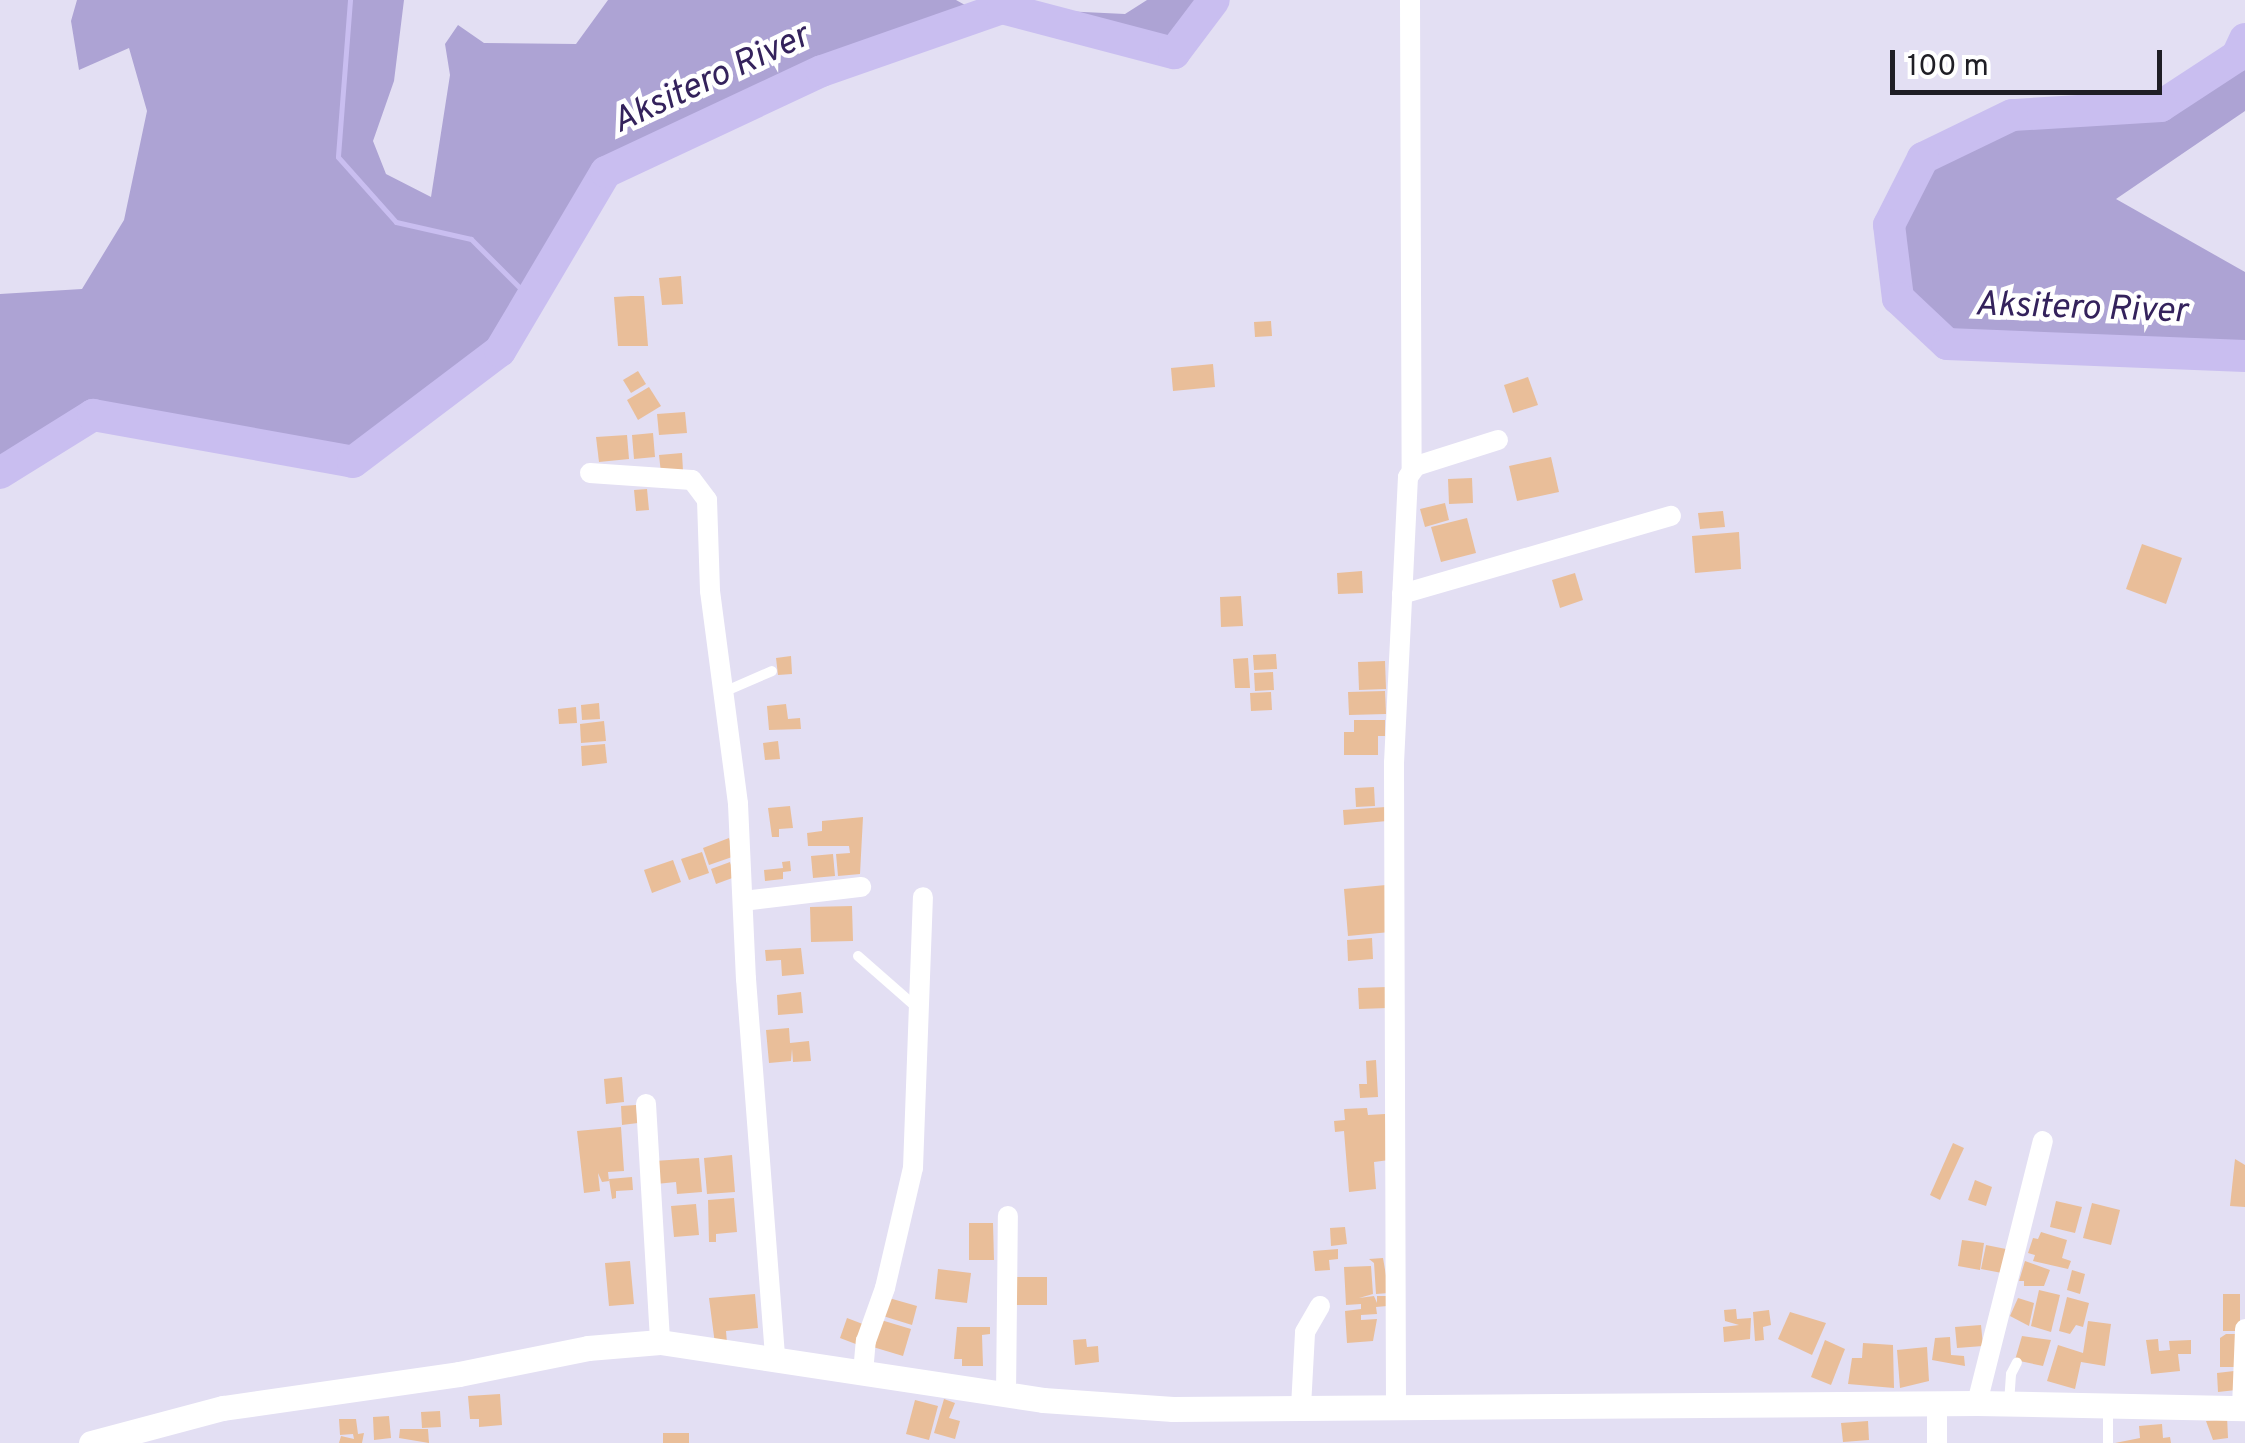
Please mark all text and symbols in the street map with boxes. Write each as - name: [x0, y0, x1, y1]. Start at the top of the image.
- water label: Aksitero River: [606, 16, 816, 144]
- scale bar: [1895, 30, 2168, 92]
- text: 100 m: [1907, 49, 1989, 86]
- water label: Aksitero River: [1974, 284, 2188, 334]

